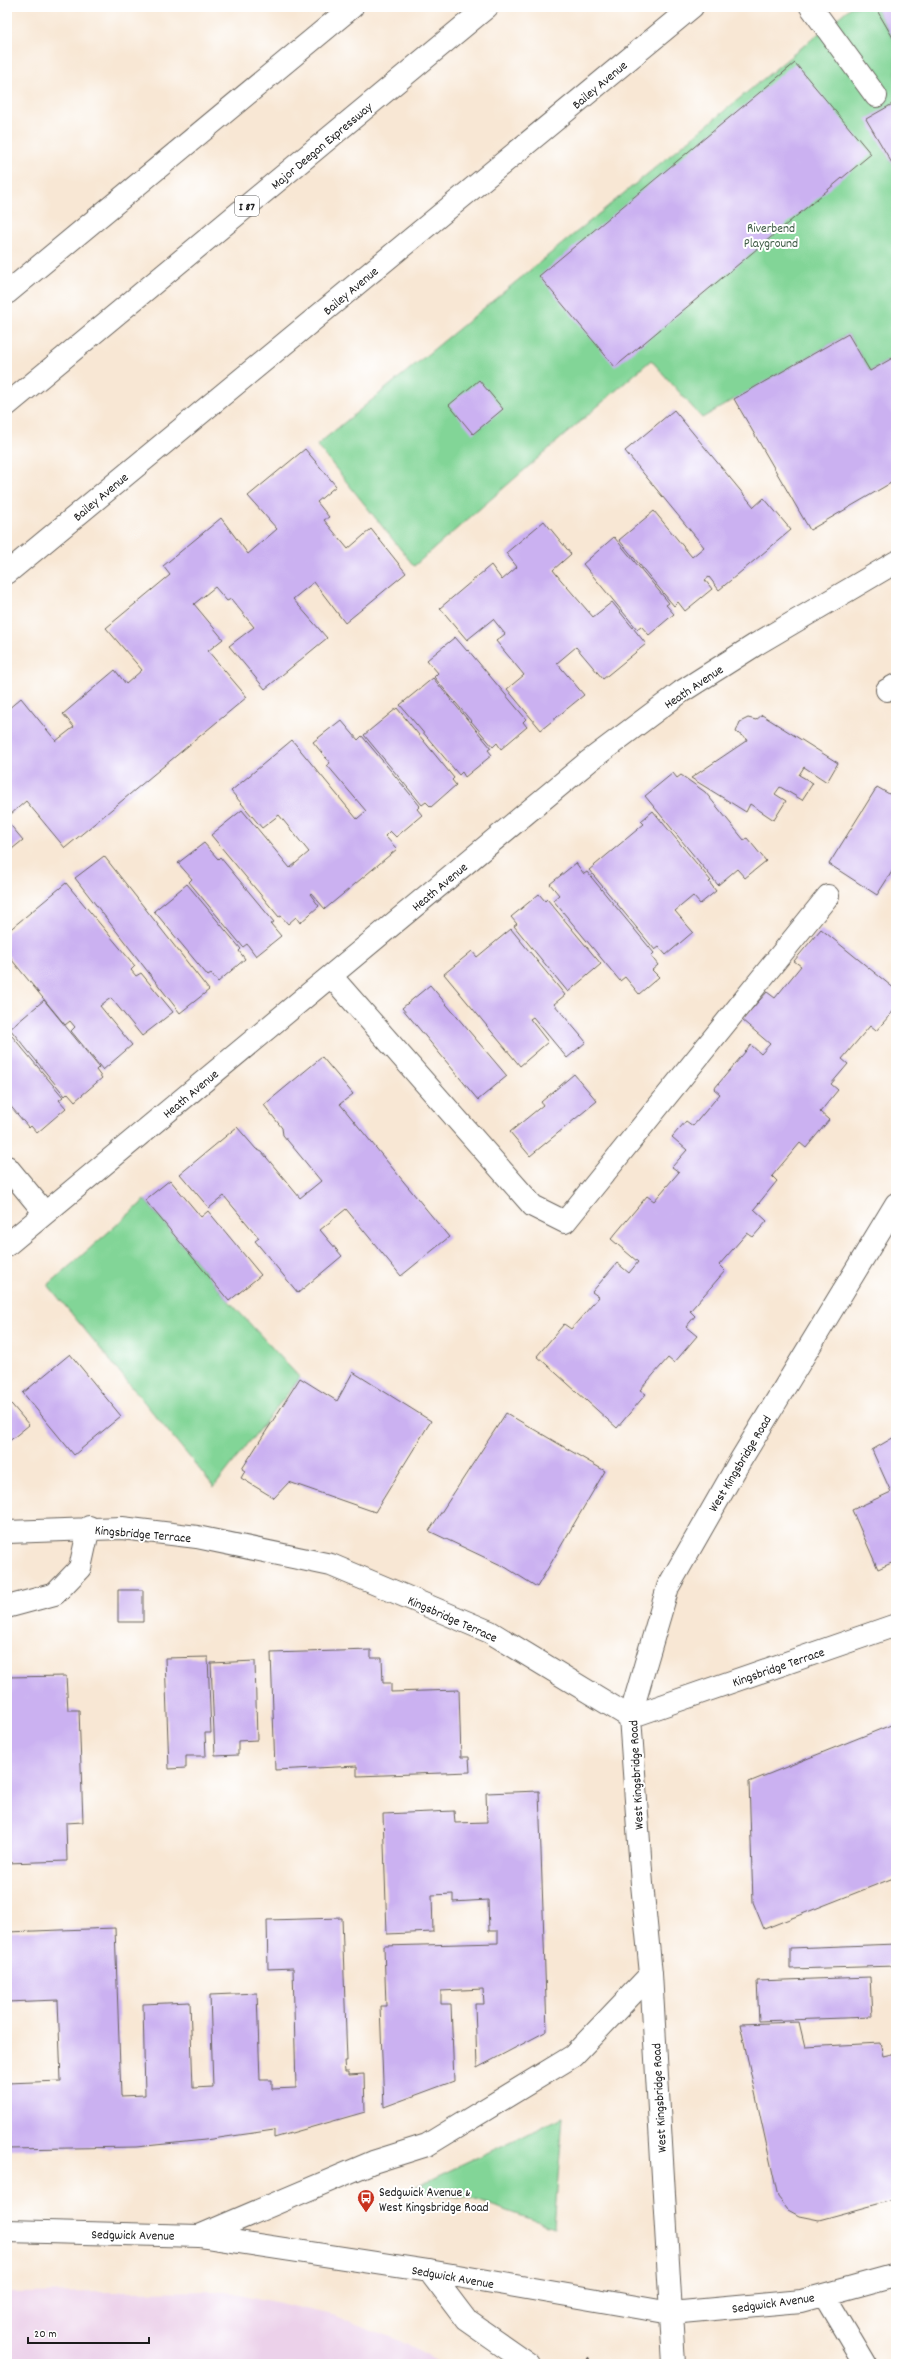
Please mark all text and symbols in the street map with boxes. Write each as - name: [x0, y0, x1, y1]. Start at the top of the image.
- street label: Bailey Avenue: [569, 57, 633, 115]
- street label: Major Deegan Expressway: [268, 98, 378, 195]
- road number: I 87: [235, 196, 259, 216]
- park label: Riverbend Playground: [744, 220, 798, 254]
- street label: Bailey Avenue: [320, 263, 384, 321]
- street label: Bailey Avenue: [70, 469, 134, 527]
- street label: Heath Avenue: [661, 661, 728, 715]
- street label: Heath Avenue: [409, 859, 473, 917]
- street label: Heath Avenue: [160, 1066, 224, 1124]
- street label: West Kingsbridge Road: [705, 1412, 778, 1516]
- street label: Kingsbridge Terrace: [94, 1522, 192, 1549]
- street label: Kingsbridge Terrace: [404, 1592, 500, 1649]
- street label: Kingsbridge Terrace: [730, 1644, 828, 1693]
- street label: West Kingsbridge Road: [625, 1720, 650, 1830]
- street label: West Kingsbridge Road: [648, 2043, 673, 2153]
- place label: Sedgwick Avenue & West Kingsbridge Road: [379, 2184, 489, 2218]
- bus stop icon: Sedgwick Avenue & West Kingsbridge Road: [356, 2188, 376, 2213]
- street label: Sedgwick Avenue: [91, 2226, 175, 2247]
- street label: Sedgwick Avenue: [410, 2262, 495, 2295]
- street label: Sedgwick Avenue: [731, 2289, 816, 2320]
- scale bar: [28, 2319, 149, 2345]
- text: 20 m: [34, 2326, 57, 2343]

